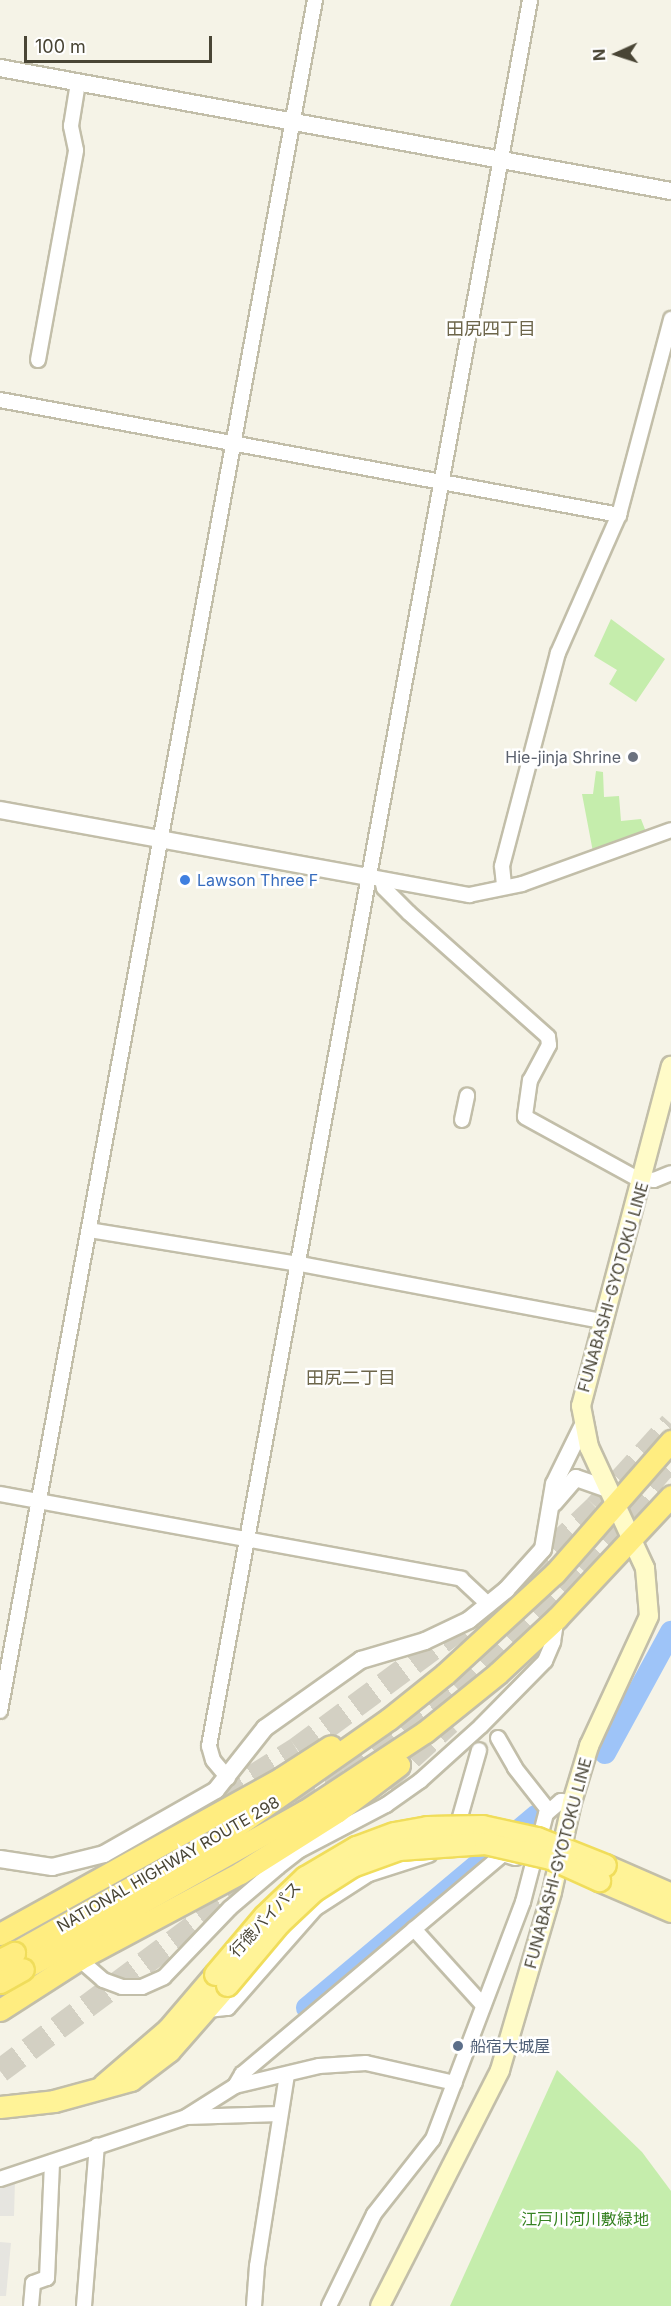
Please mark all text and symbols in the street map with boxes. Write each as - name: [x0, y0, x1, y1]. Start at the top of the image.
- scale bar: [27, 24, 214, 62]
- north arrow: [587, 24, 647, 84]
- text: 100 m: [35, 36, 86, 57]
- text: N: [589, 48, 609, 62]
- district label: 田尻四丁目: [446, 318, 536, 340]
- place label: Hie-jinja Shrine: [505, 747, 621, 767]
- marker: Hie-jinja Shrine: [626, 750, 640, 764]
- place label: Lawson Three F: [197, 870, 318, 890]
- marker: Lawson Three F: [178, 873, 192, 887]
- street label: FUNABASHI-GYOTOKU LINE: [574, 1180, 652, 1394]
- district label: 田尻二丁目: [306, 1367, 396, 1389]
- street label: FUNABASHI-GYOTOKU LINE: [521, 1755, 595, 1971]
- street label: NATIONAL HIGHWAY ROUTE 298: [53, 1792, 283, 1936]
- street label: 行徳バイパス: [225, 1877, 305, 1961]
- place label: 船宿大城屋: [470, 2036, 550, 2056]
- marker: 船宿大城屋: [451, 2039, 465, 2053]
- park label: 江戸川河川敷緑地: [521, 2209, 649, 2229]

